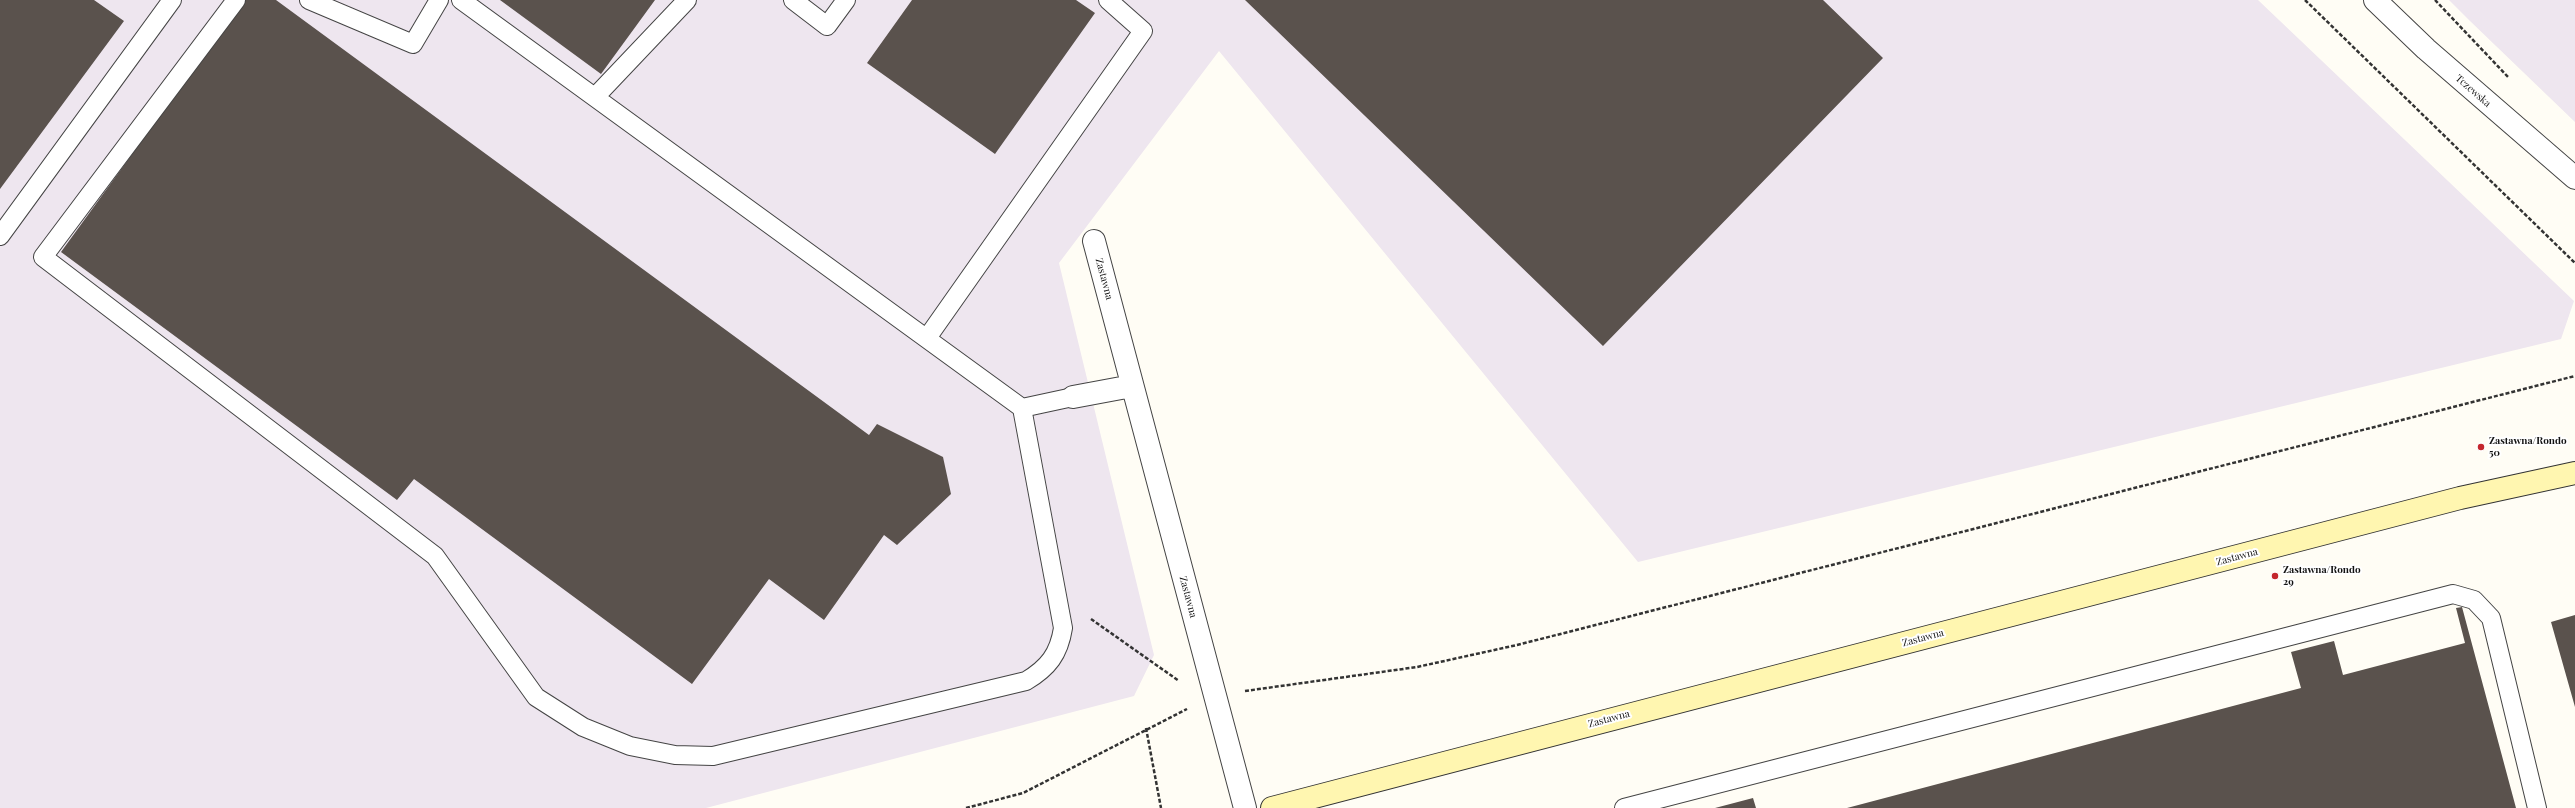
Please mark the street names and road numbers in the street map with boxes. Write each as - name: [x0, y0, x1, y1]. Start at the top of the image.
- street label: Tczewska: [2453, 72, 2493, 110]
- street label: Zastawna: [1093, 257, 1115, 301]
- street label: Zastawna: [2215, 546, 2259, 568]
- street label: Zastawna: [1177, 575, 1199, 619]
- street label: Zastawna: [1901, 627, 1945, 649]
- street label: Zastawna: [1587, 708, 1631, 730]

